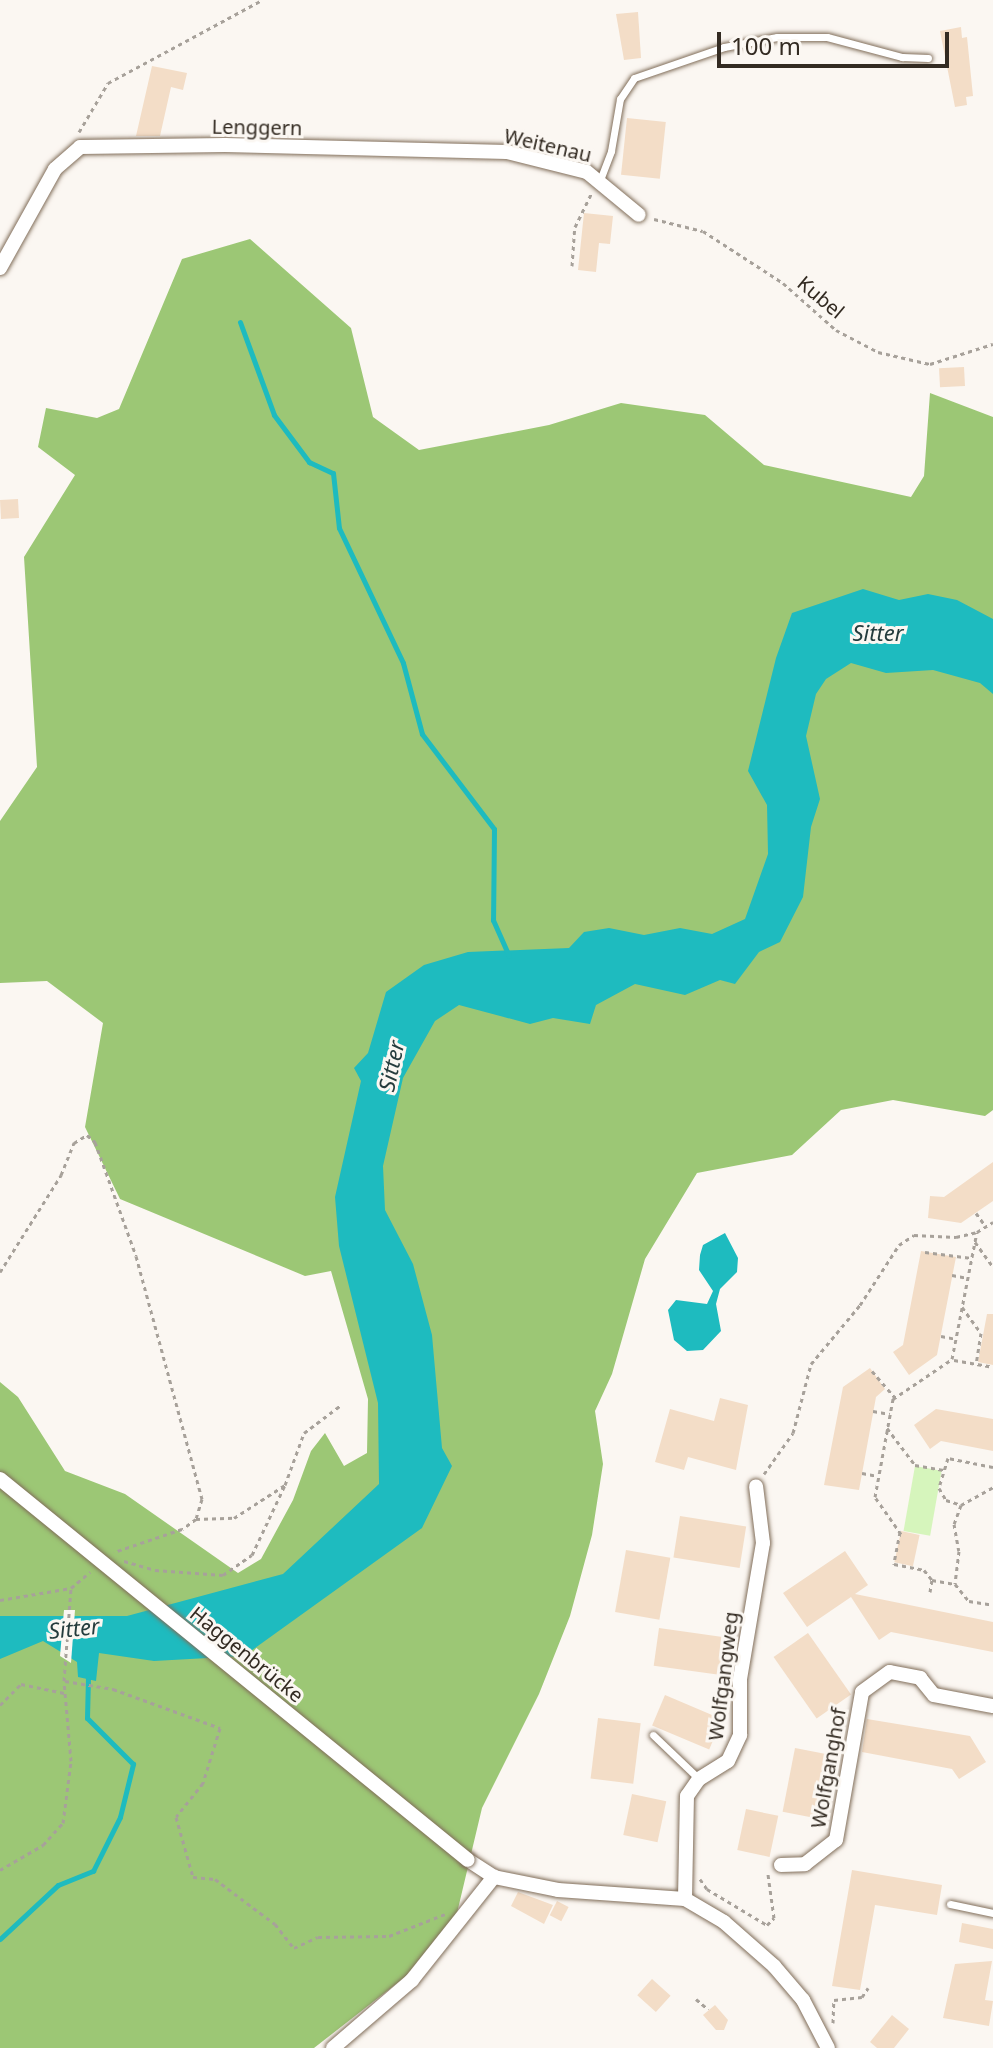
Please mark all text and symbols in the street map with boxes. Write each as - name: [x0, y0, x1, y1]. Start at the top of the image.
- scale bar: [721, 16, 953, 66]
- text: 100 m: [731, 29, 801, 62]
- street label: Lenggern: [211, 114, 303, 140]
- street label: Weitenau: [502, 123, 594, 167]
- street label: Kubel: [793, 271, 849, 323]
- water label: Sitter: [852, 620, 904, 646]
- water label: Sitter: [373, 1038, 409, 1094]
- street label: Haggenbrücke: [186, 1601, 308, 1707]
- street label: Wolfgangweg: [703, 1610, 743, 1742]
- water label: Sitter: [47, 1612, 101, 1644]
- street label: Wolfganghof: [806, 1706, 850, 1830]

